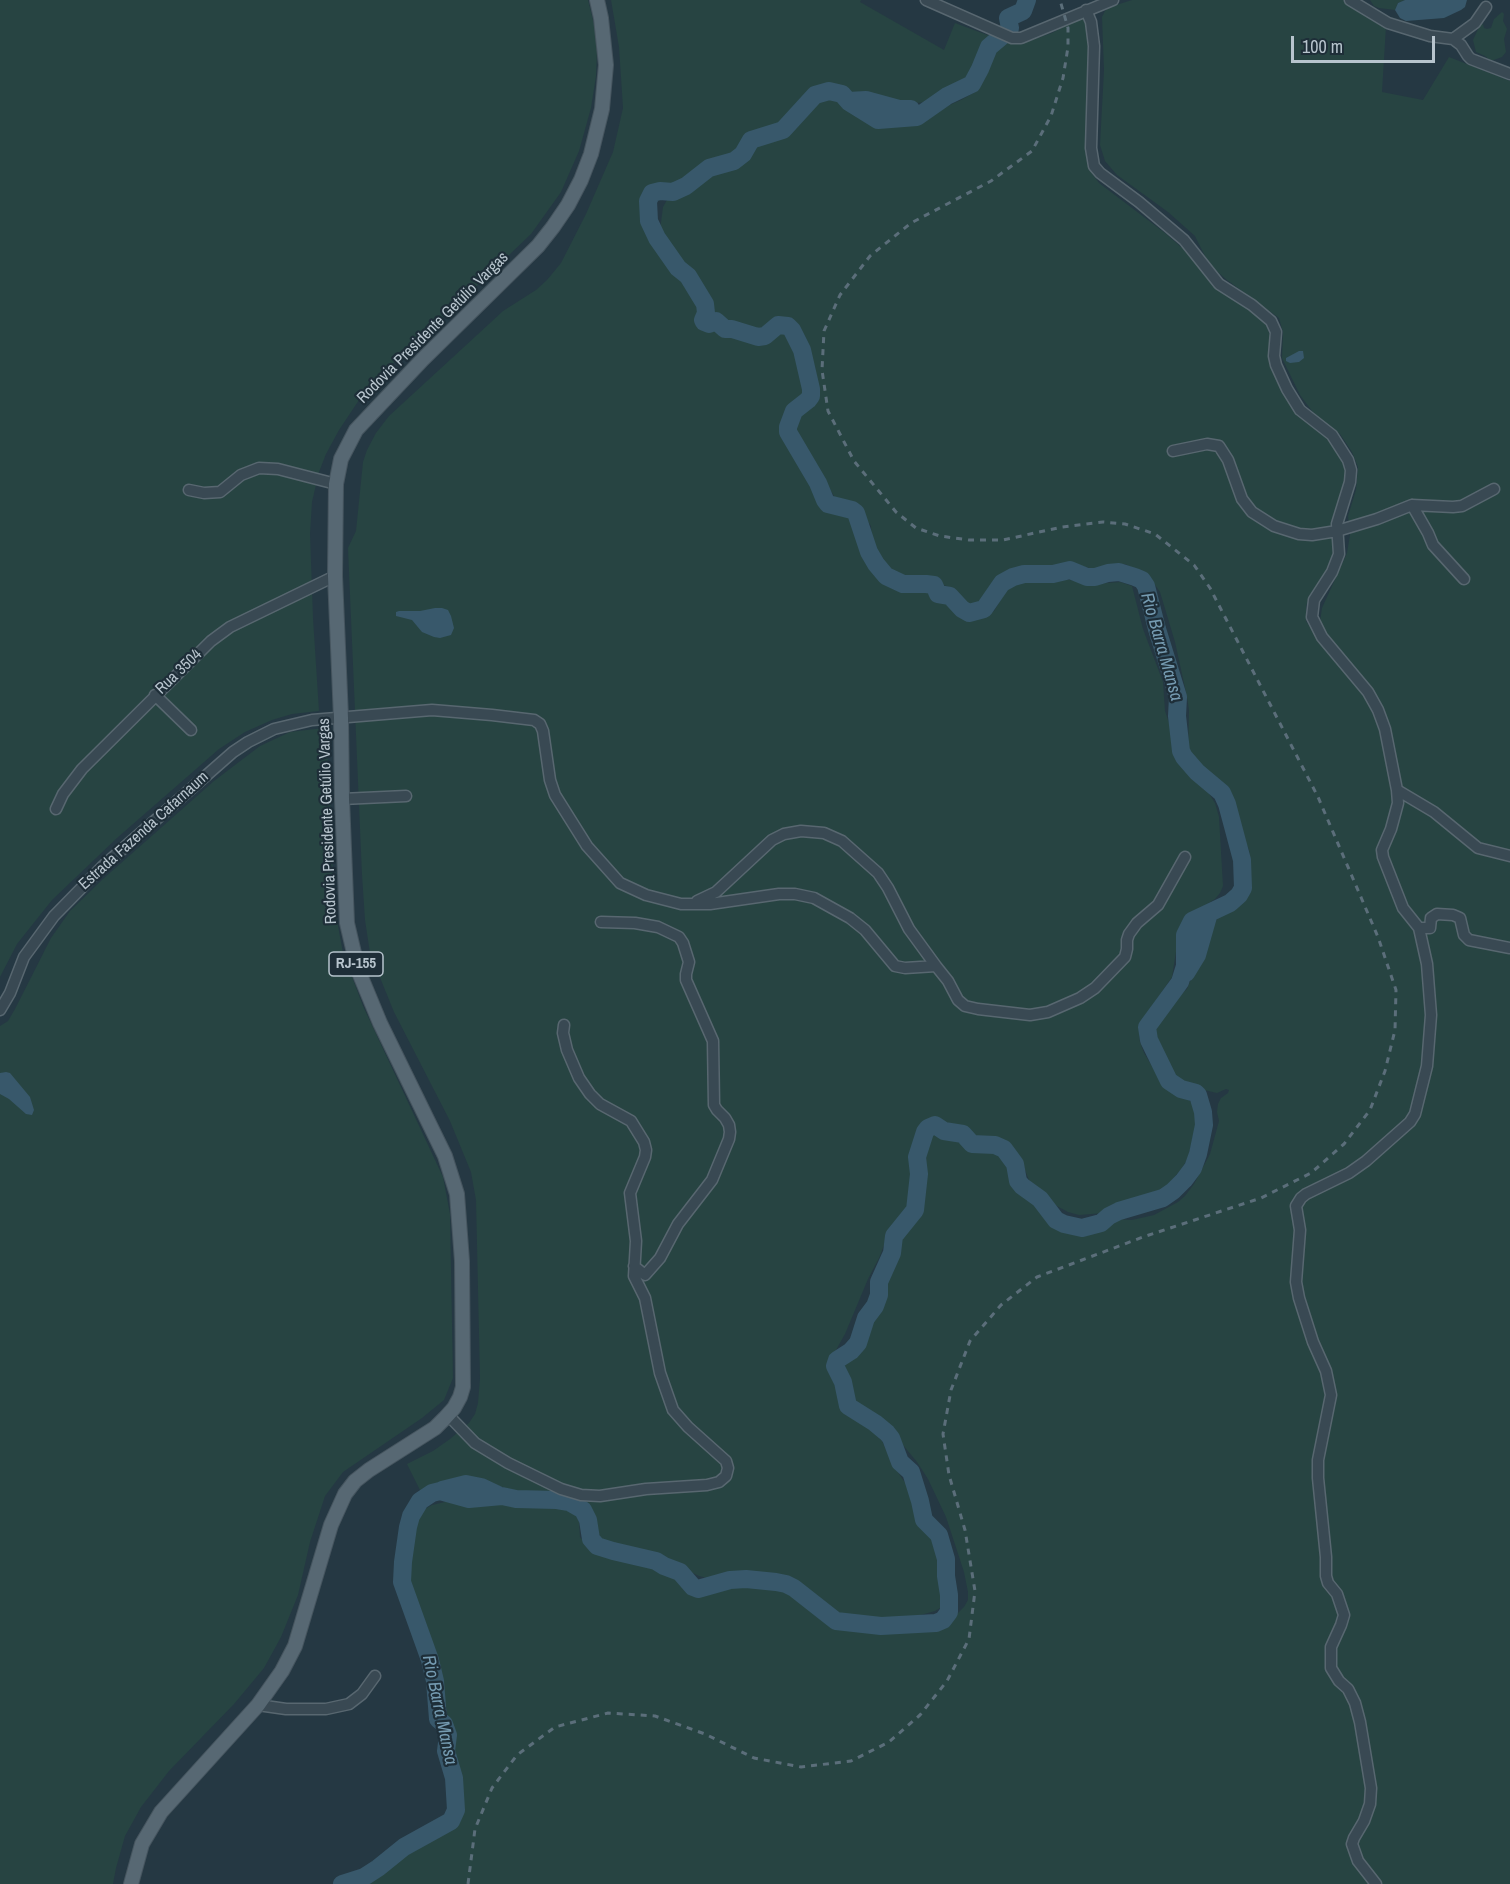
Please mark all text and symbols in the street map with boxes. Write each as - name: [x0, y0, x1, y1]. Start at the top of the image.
- scale bar: [1294, 24, 1438, 62]
- text: 100 m: [1302, 34, 1343, 59]
- street label: Rodovia Presidente Getúlio Vargas: [353, 248, 513, 408]
- water label: Rio Barra Mansa: [1135, 590, 1187, 704]
- street label: Rua 3504: [152, 645, 206, 699]
- street label: Rodovia Presidente Getúlio Vargas: [315, 718, 341, 924]
- street label: Estrada Fazenda Cafarnaum: [75, 768, 213, 894]
- road number: RJ-155: [329, 952, 383, 976]
- water label: Rio Barra Mansa: [417, 1653, 461, 1767]

